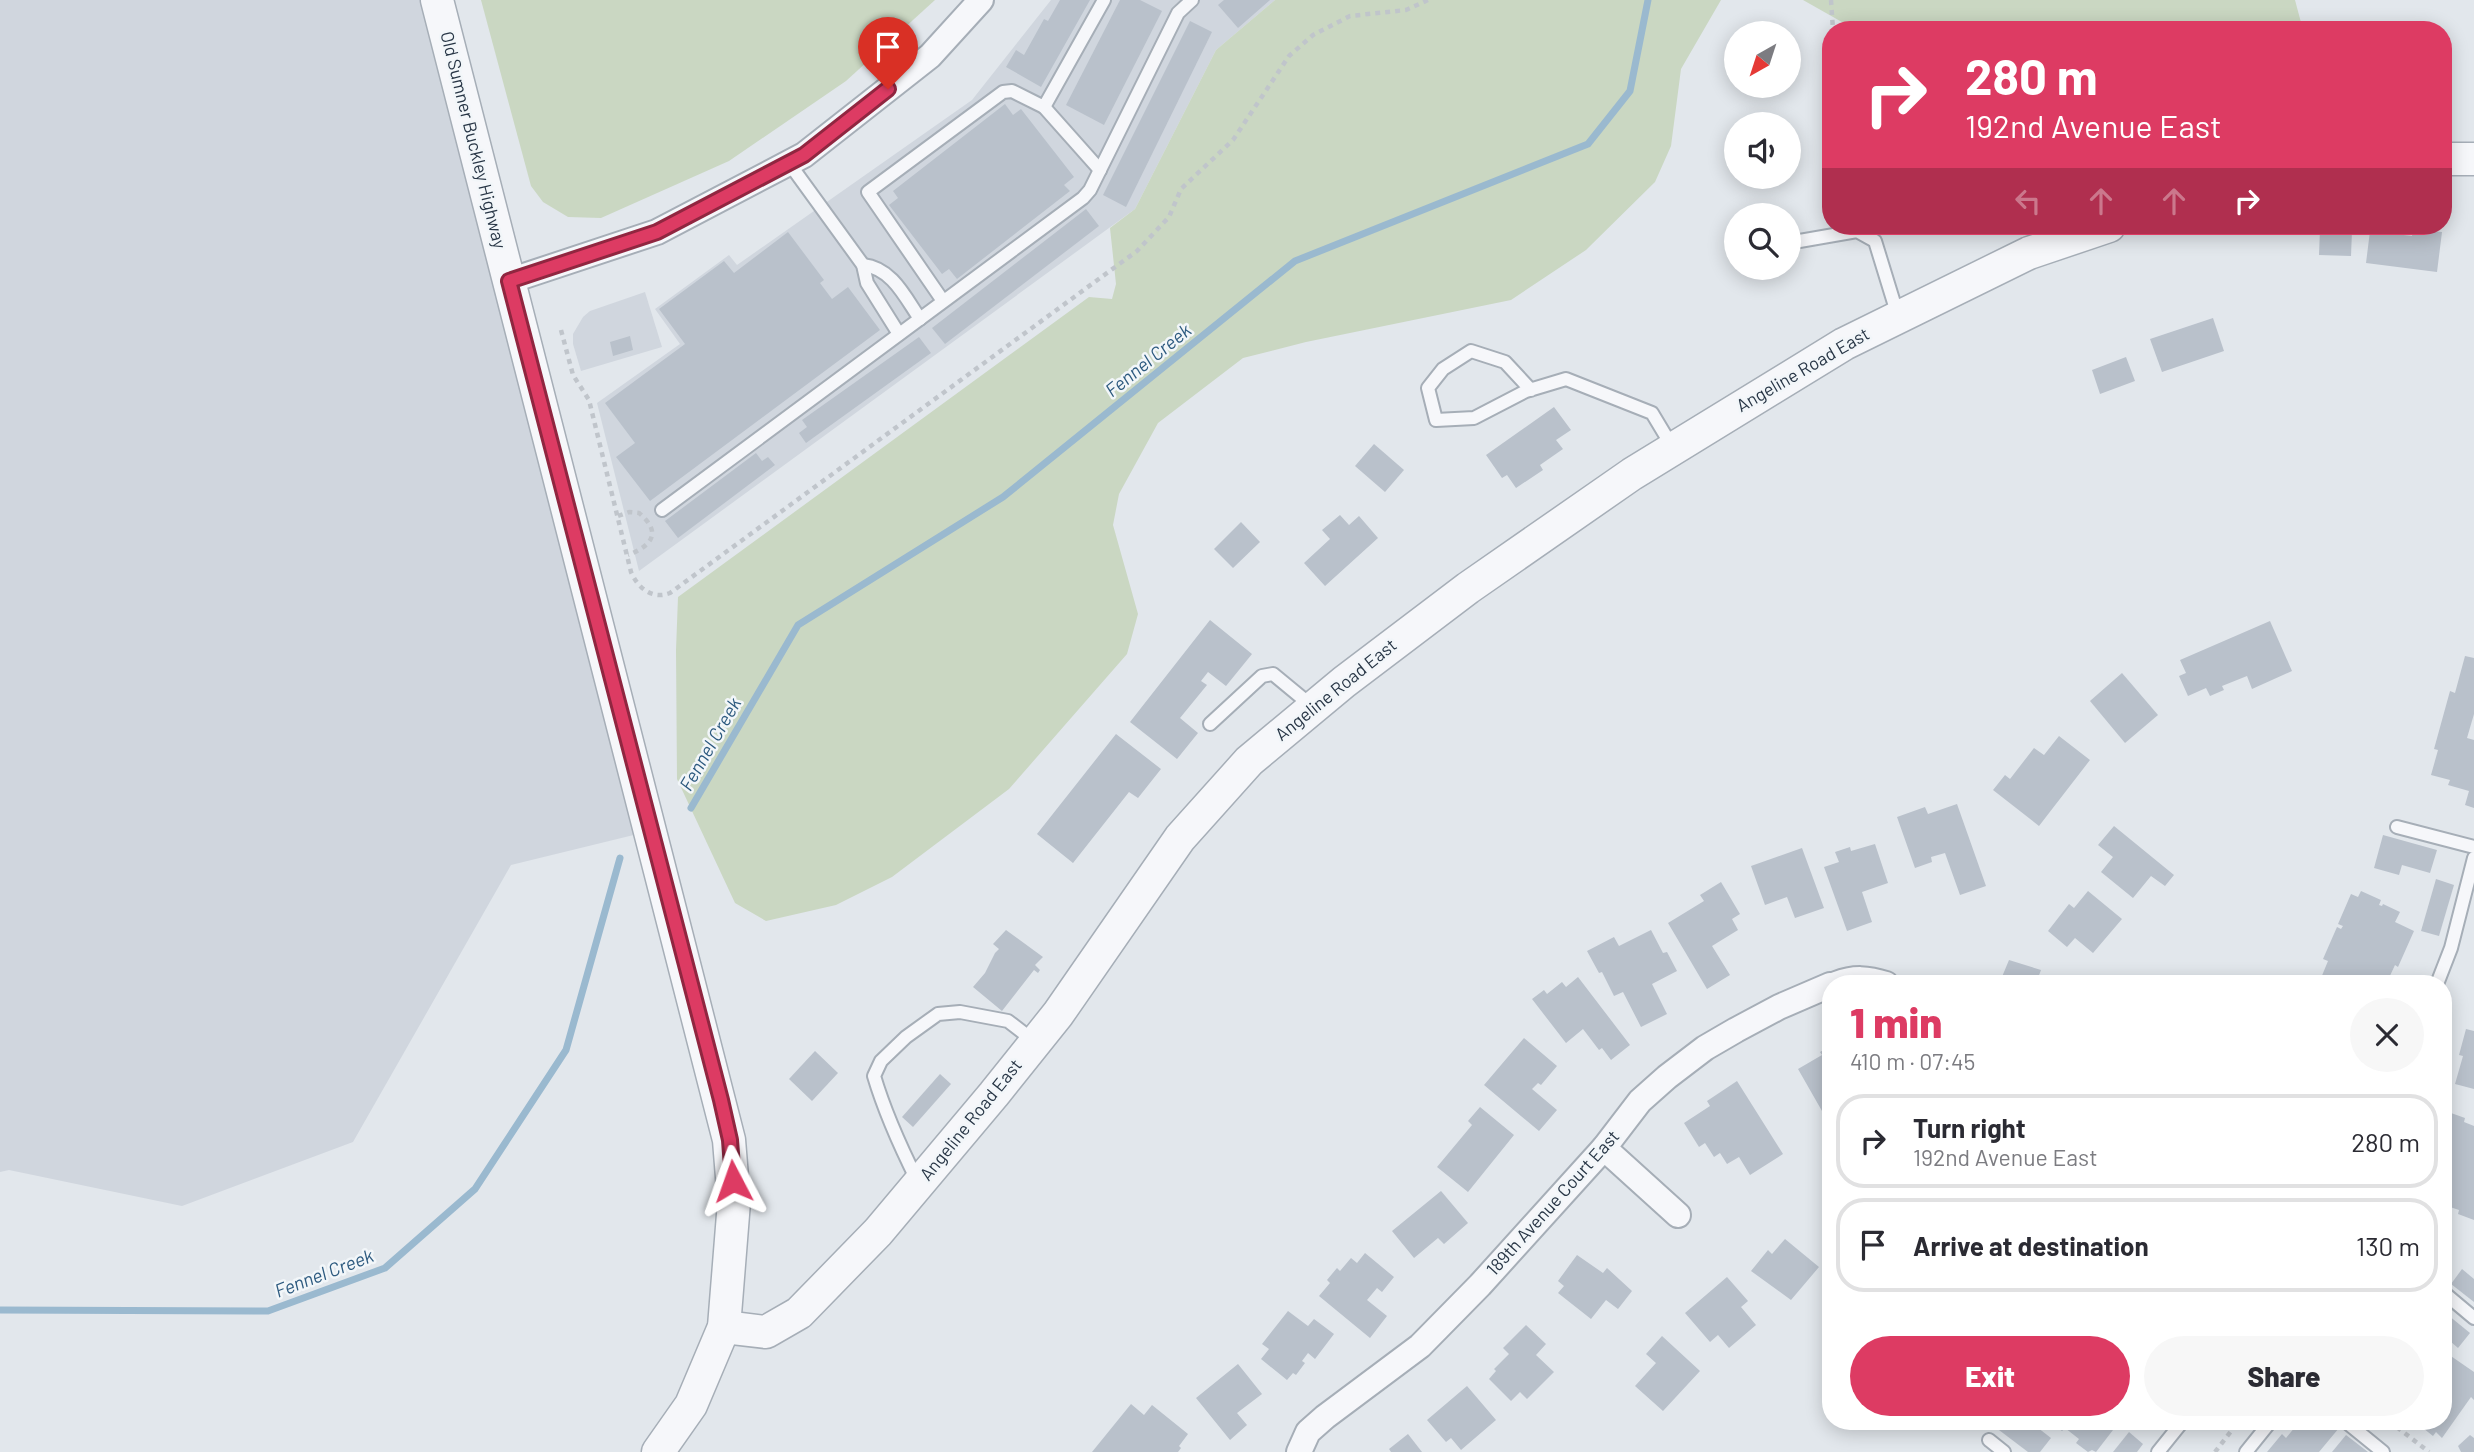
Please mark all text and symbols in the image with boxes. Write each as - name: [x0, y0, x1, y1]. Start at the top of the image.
- pin: [858, 17, 918, 89]
- north arrow: [1724, 21, 1801, 98]
- map controls: [1724, 21, 1801, 280]
- icon: arrive: [869, 28, 907, 66]
- street label: Old Sumner Buckley Highway: [436, 29, 512, 251]
- text: 280 m: [1965, 46, 2098, 105]
- icon: right: [1850, 49, 1941, 140]
- text: 192nd Avenue East: [1965, 106, 2222, 144]
- button: sound: [1724, 112, 1801, 189]
- icon: left: [2009, 182, 2047, 220]
- icon: ahead: [2082, 182, 2120, 220]
- icon: ahead: [2155, 182, 2193, 220]
- icon: right: [2228, 182, 2266, 220]
- button: search: [1724, 203, 1801, 280]
- water label: Fennel Creek: [1100, 318, 1196, 401]
- street label: Angeline Road East: [1732, 322, 1873, 416]
- street label: Angeline Road East: [1270, 633, 1401, 745]
- water label: Fennel Creek: [674, 692, 746, 794]
- text: 1 min: [1850, 996, 1942, 1046]
- button: close: [2350, 998, 2424, 1072]
- text: 410 m · 07:45: [1850, 1047, 1975, 1075]
- street label: Angeline Road East: [914, 1054, 1026, 1185]
- text: Turn right: [1913, 1112, 2026, 1143]
- icon: right: [1854, 1122, 1892, 1160]
- street label: 189th Avenue Court East: [1481, 1125, 1623, 1280]
- text: 280 m: [2351, 1126, 2420, 1157]
- text: 192nd Avenue East: [1913, 1143, 2098, 1171]
- position arrow: [696, 1144, 770, 1218]
- icon: arrive: [1854, 1226, 1892, 1264]
- text: Arrive at destination: [1913, 1230, 2149, 1261]
- text: 130 m: [2356, 1230, 2420, 1261]
- water label: Fennel Creek: [271, 1243, 377, 1302]
- button: Exit: [1850, 1336, 2130, 1416]
- button: Share: [2144, 1336, 2424, 1416]

